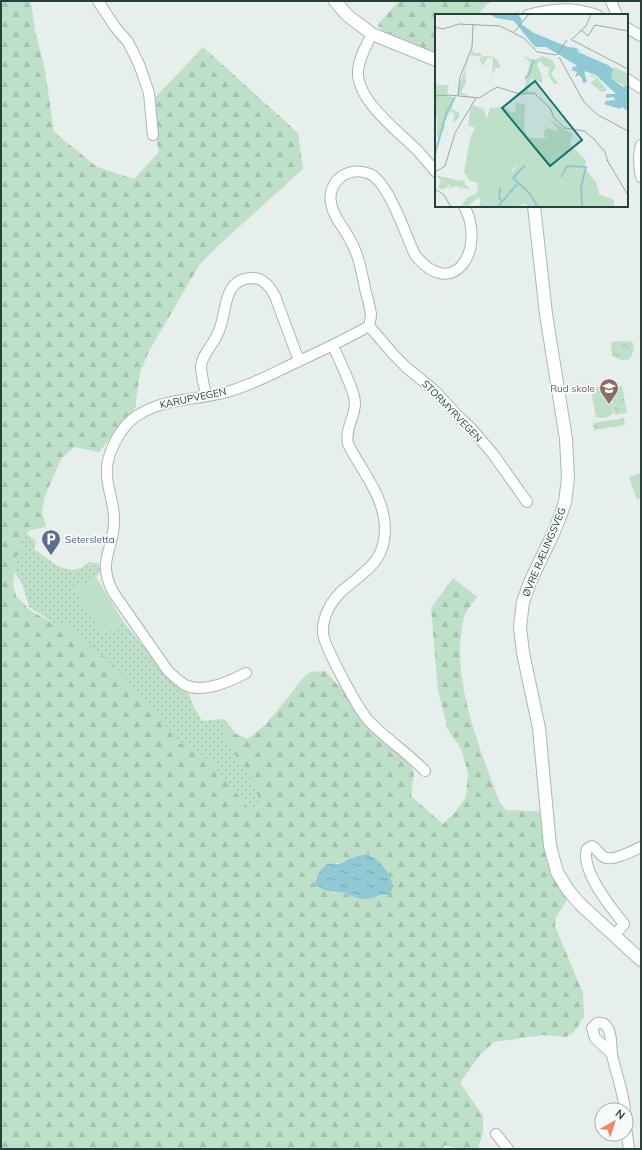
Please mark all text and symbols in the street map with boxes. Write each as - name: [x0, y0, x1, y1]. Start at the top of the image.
- inset map: [435, 14, 628, 207]
- street label: STORMYRVEGEN: [419, 377, 485, 445]
- school or university icon: Rud skole: [598, 377, 620, 405]
- place label: Rud skole: [550, 382, 595, 395]
- street label: KARUPVEGEN: [159, 385, 227, 411]
- street label: ØVRE RÆLINGSVEG: [519, 505, 569, 599]
- parking icon: Setersletta: [40, 528, 62, 556]
- place label: Setersletta: [65, 533, 115, 546]
- north arrow: [594, 1102, 634, 1142]
- text: N: [613, 1106, 628, 1122]

